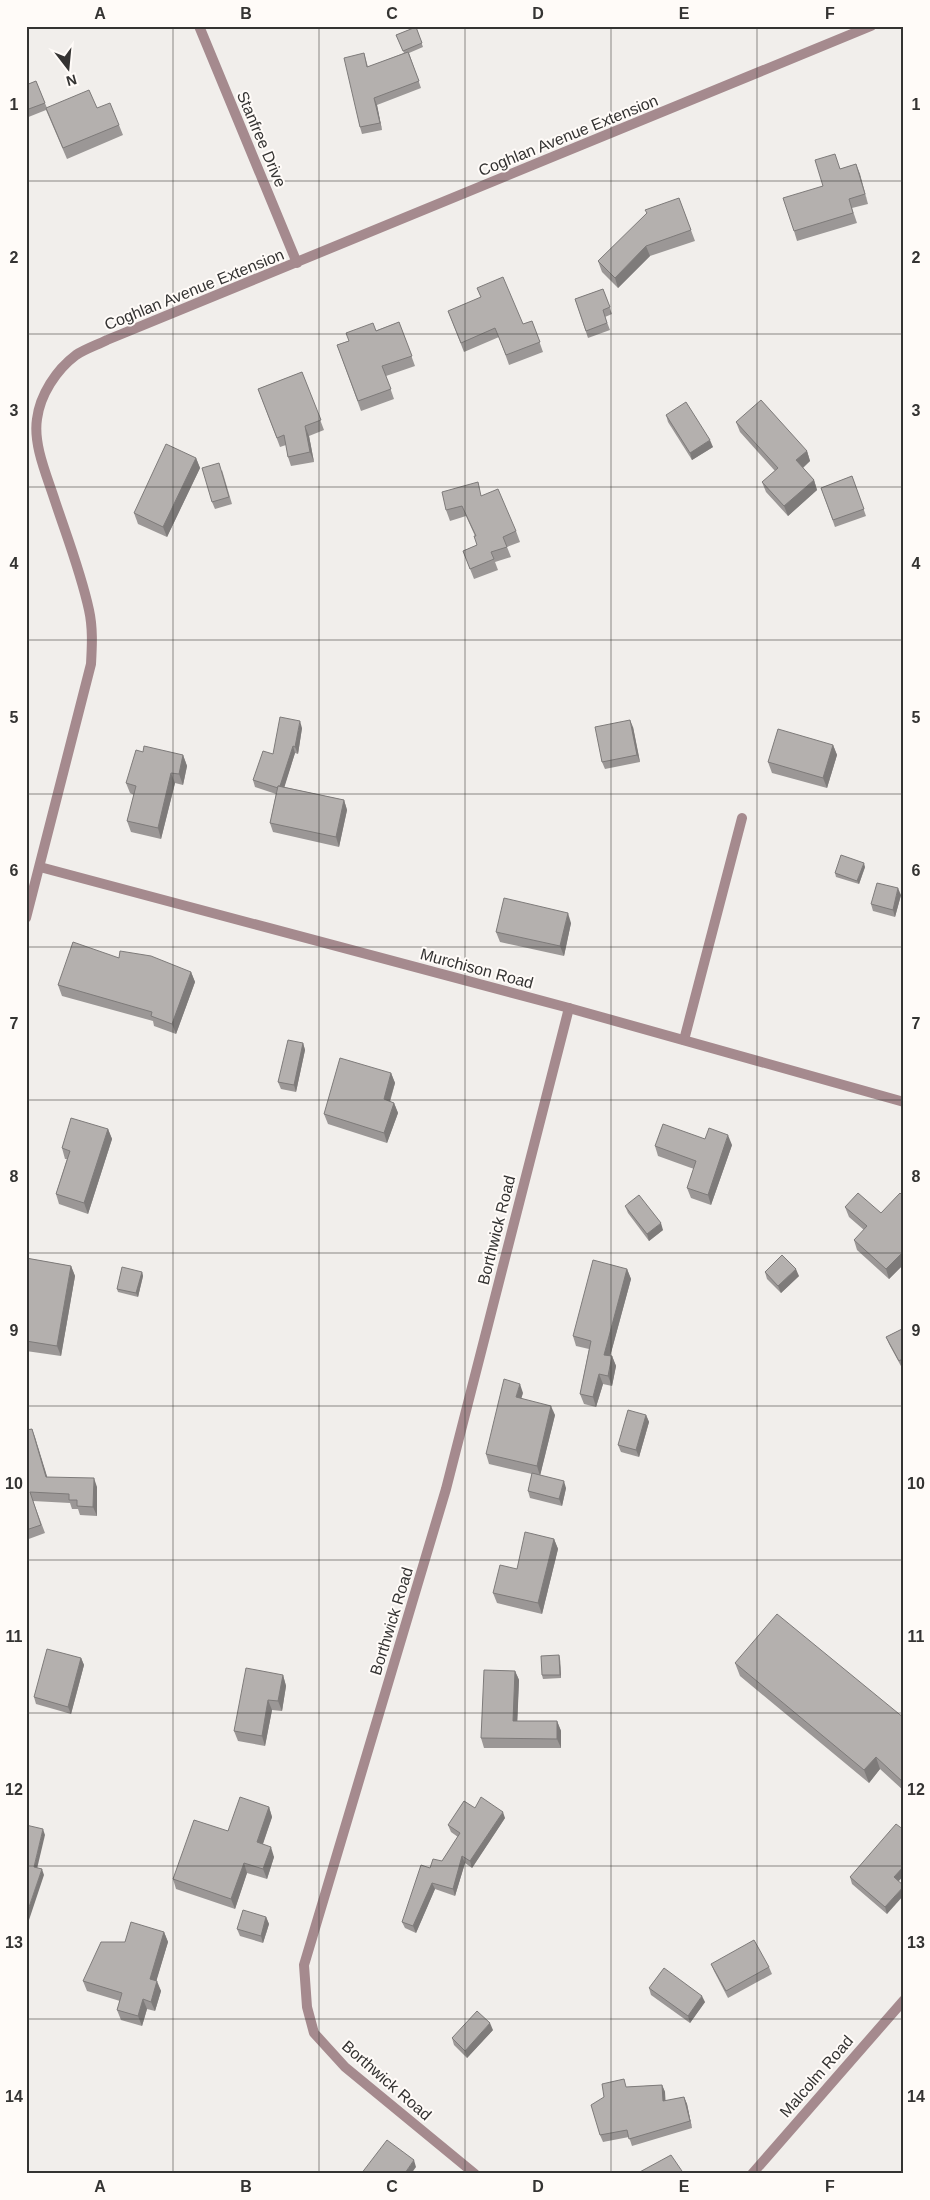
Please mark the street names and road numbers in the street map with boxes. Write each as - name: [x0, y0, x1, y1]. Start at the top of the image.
- street label: Stanfree Drive: [234, 89, 289, 190]
- street label: Coghlan Avenue Extension: [476, 92, 660, 179]
- street label: Coghlan Avenue Extension: [102, 246, 286, 333]
- street label: Murchison Road: [418, 945, 535, 992]
- street label: Borthwick Road: [475, 1174, 518, 1287]
- street label: Borthwick Road: [367, 1565, 416, 1677]
- street label: Malcolm Road: [776, 2032, 856, 2120]
- street label: Borthwick Road: [339, 2037, 435, 2124]

